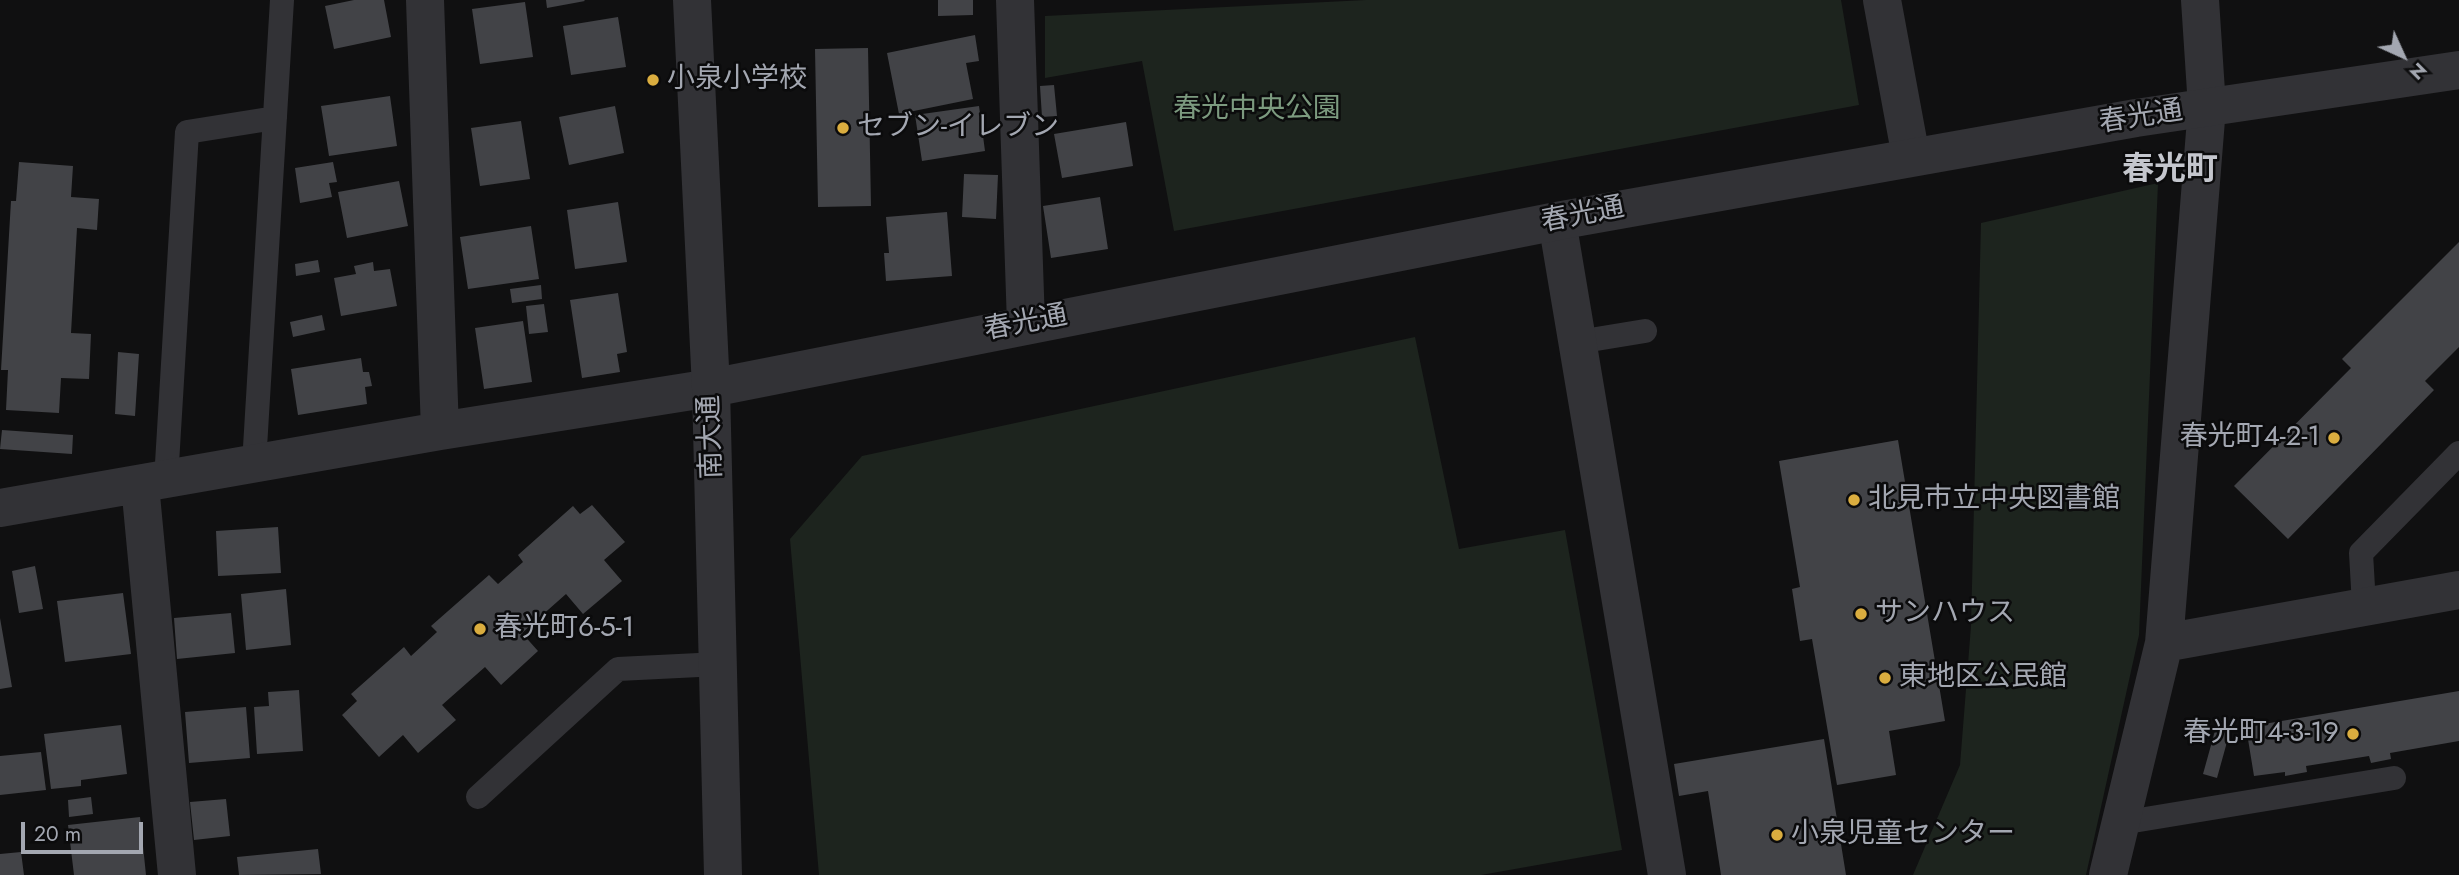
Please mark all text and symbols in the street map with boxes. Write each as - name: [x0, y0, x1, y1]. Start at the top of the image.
- north arrow: [2368, 21, 2438, 91]
- text: N: [2403, 56, 2433, 86]
- place label: 小泉小学校: [667, 63, 807, 97]
- marker: 小泉小学校: [645, 72, 661, 88]
- park label: 春光中央公園: [1173, 93, 1341, 127]
- street label: 春光通: [2097, 95, 2185, 141]
- place label: セブン-イレブン: [857, 111, 1059, 145]
- marker: セブン-イレブン: [835, 120, 851, 136]
- district label: 春光町: [2122, 152, 2218, 190]
- street label: 春光通: [1539, 191, 1627, 241]
- street label: 春光通: [982, 299, 1070, 349]
- street label: 南大通: [694, 394, 730, 480]
- place label: 春光町4-2-1: [2179, 421, 2320, 455]
- marker: 春光町4-2-1: [2326, 430, 2342, 446]
- place label: 北見市立中央図書館: [1868, 483, 2120, 517]
- marker: 北見市立中央図書館: [1846, 492, 1862, 508]
- place label: サンハウス: [1875, 597, 2015, 631]
- marker: サンハウス: [1853, 606, 1869, 622]
- place label: 春光町6-5-1: [494, 612, 634, 646]
- marker: 春光町6-5-1: [472, 621, 488, 637]
- place label: 東地区公民館: [1899, 661, 2067, 695]
- marker: 東地区公民館: [1877, 670, 1893, 686]
- place label: 春光町4-3-19: [2183, 717, 2339, 751]
- marker: 春光町4-3-19: [2345, 726, 2361, 742]
- scale bar: [24, 808, 147, 852]
- place label: 小泉児童センター: [1791, 818, 2015, 852]
- text: 20 m: [34, 819, 81, 849]
- marker: 小泉児童センター: [1769, 827, 1785, 843]

